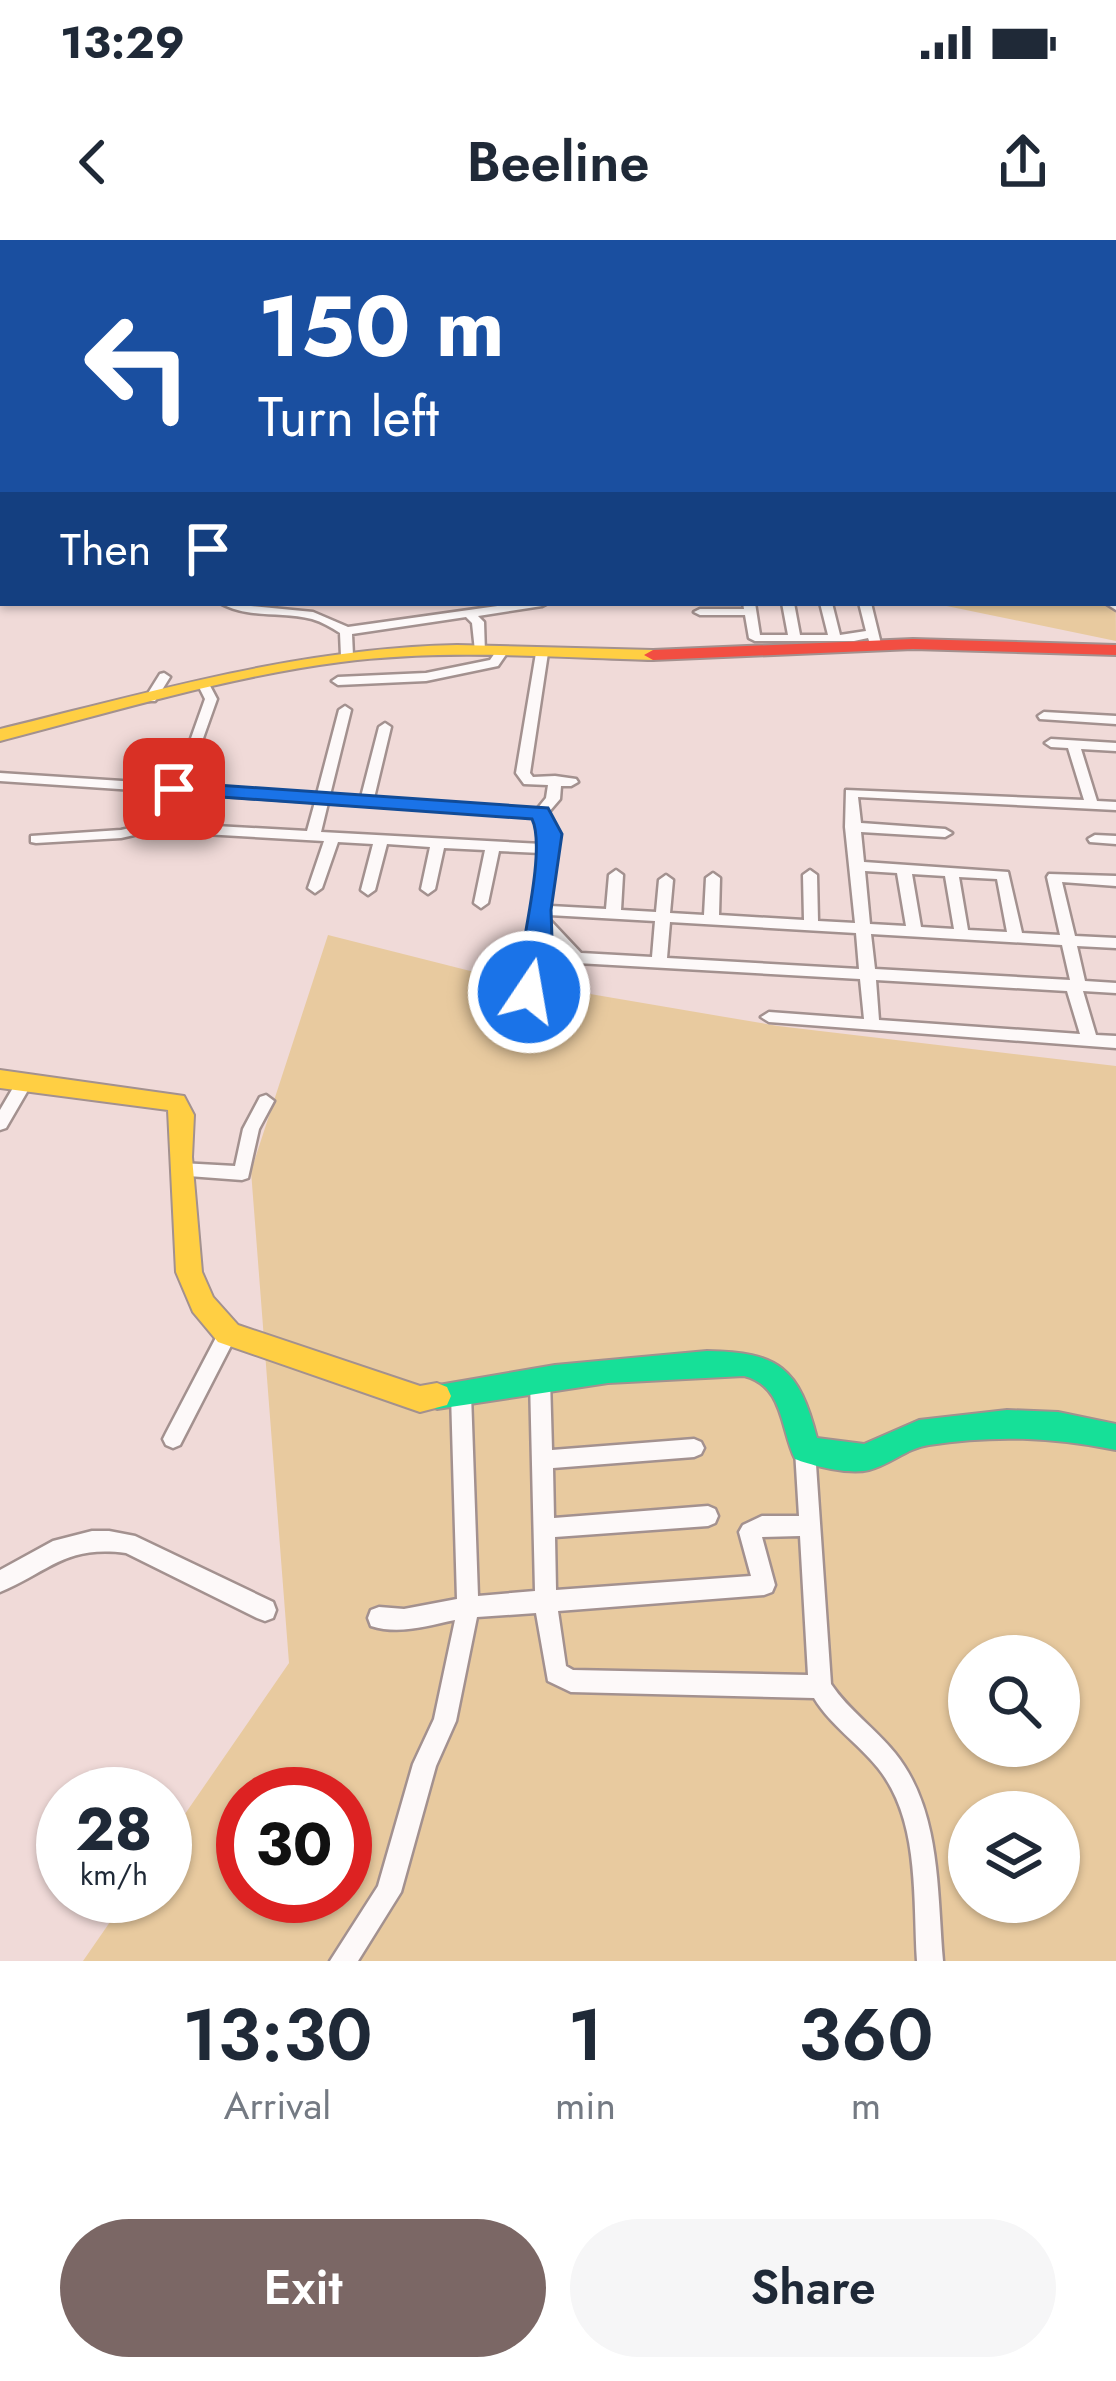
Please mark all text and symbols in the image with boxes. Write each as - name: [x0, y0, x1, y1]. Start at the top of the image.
- text: 13:29: [60, 10, 185, 75]
- text: Beeline: [467, 123, 649, 201]
- icon: back: [60, 129, 126, 195]
- icon: share: [990, 129, 1056, 195]
- text: 150 m: [258, 266, 505, 388]
- icon: left: [60, 288, 216, 444]
- text: Turn left: [258, 378, 439, 456]
- icon: arrive: [175, 516, 241, 582]
- text: Then: [60, 517, 151, 582]
- pin: [123, 738, 225, 840]
- icon: arrive: [141, 756, 207, 822]
- position arrow: [466, 929, 592, 1055]
- map controls: [948, 1635, 1080, 1923]
- button: search: [948, 1635, 1080, 1767]
- speed limit sign: 30: [216, 1767, 372, 1923]
- text: 28: [76, 1786, 152, 1873]
- button: layers: [948, 1791, 1080, 1923]
- text: km/h: [80, 1853, 148, 1896]
- text: 13:30: [182, 1983, 373, 2087]
- text: 1: [568, 1983, 603, 2087]
- text: 360: [798, 1983, 934, 2087]
- text: Arrival: [224, 2077, 331, 2134]
- text: min: [555, 2077, 616, 2134]
- text: m: [851, 2077, 881, 2134]
- button: Exit: [60, 2219, 546, 2357]
- button: Share: [570, 2219, 1056, 2357]

